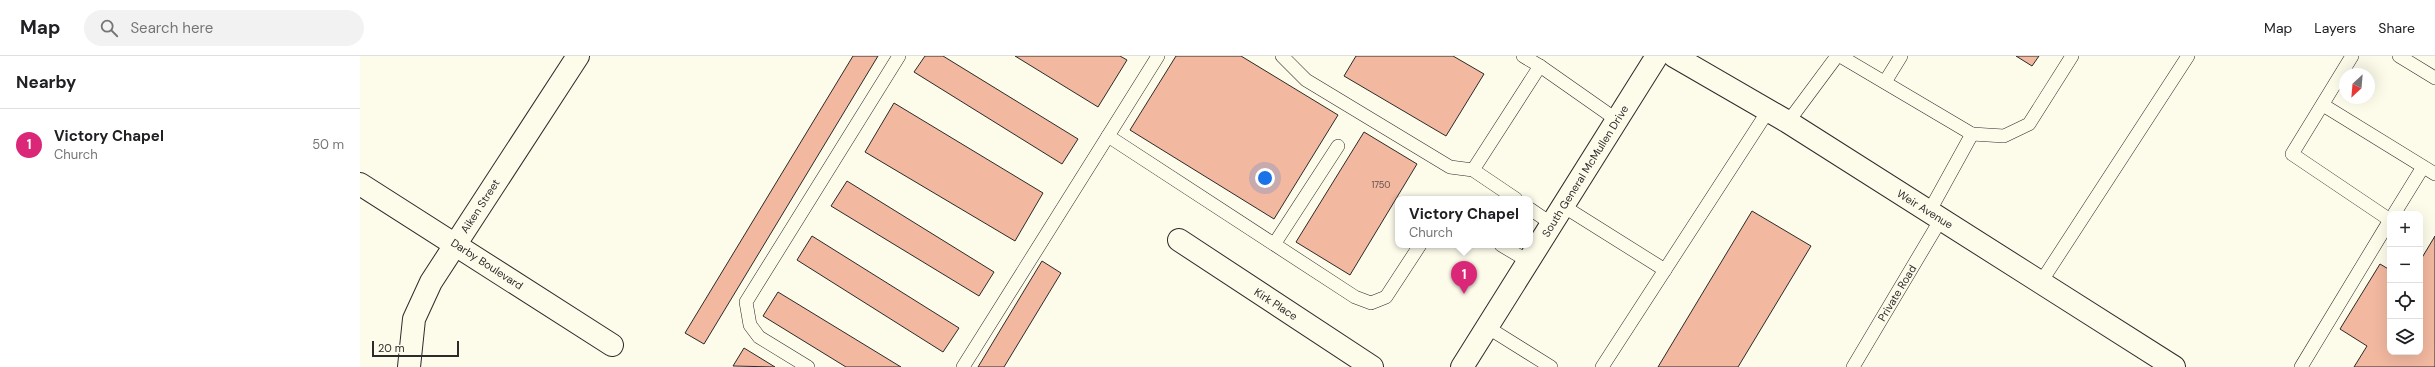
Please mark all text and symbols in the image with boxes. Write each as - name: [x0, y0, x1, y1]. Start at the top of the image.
- search box: [84, 10, 364, 46]
- text: Map: [20, 15, 60, 40]
- icon: search: [98, 17, 120, 39]
- text: Search here: [130, 18, 213, 38]
- text: Map: [2264, 19, 2292, 37]
- text: Layers: [2314, 19, 2356, 37]
- text: Share: [2378, 19, 2415, 37]
- north arrow: [2339, 68, 2375, 104]
- text: Nearby: [16, 71, 76, 93]
- street label: South General McMullen Drive: [1539, 102, 1631, 240]
- text: Victory Chapel: [54, 126, 164, 146]
- text: 1: [27, 136, 31, 153]
- text: 50 m: [312, 136, 344, 153]
- text: Church: [54, 146, 98, 163]
- your location: [1255, 168, 1275, 188]
- street label: Aiken Street: [457, 176, 503, 236]
- house number: 1750: [1372, 179, 1391, 191]
- street label: Weir Avenue: [1894, 186, 1956, 232]
- popup: [1395, 196, 1533, 248]
- text: Victory Chapel: [1409, 204, 1519, 224]
- map controls: [2387, 211, 2423, 355]
- button: +: [2387, 211, 2423, 247]
- text: Church: [1409, 224, 1453, 241]
- street label: Darby Boulevard: [448, 235, 526, 293]
- button: −: [2387, 247, 2423, 283]
- pin: 1: [1451, 261, 1477, 294]
- street label: Private Road: [1875, 262, 1919, 324]
- button: locate: [2387, 283, 2423, 319]
- street label: Kirk Place: [1252, 285, 1300, 323]
- button: layers: [2387, 319, 2423, 355]
- scale bar: [372, 339, 459, 358]
- text: 20 m: [378, 341, 404, 355]

